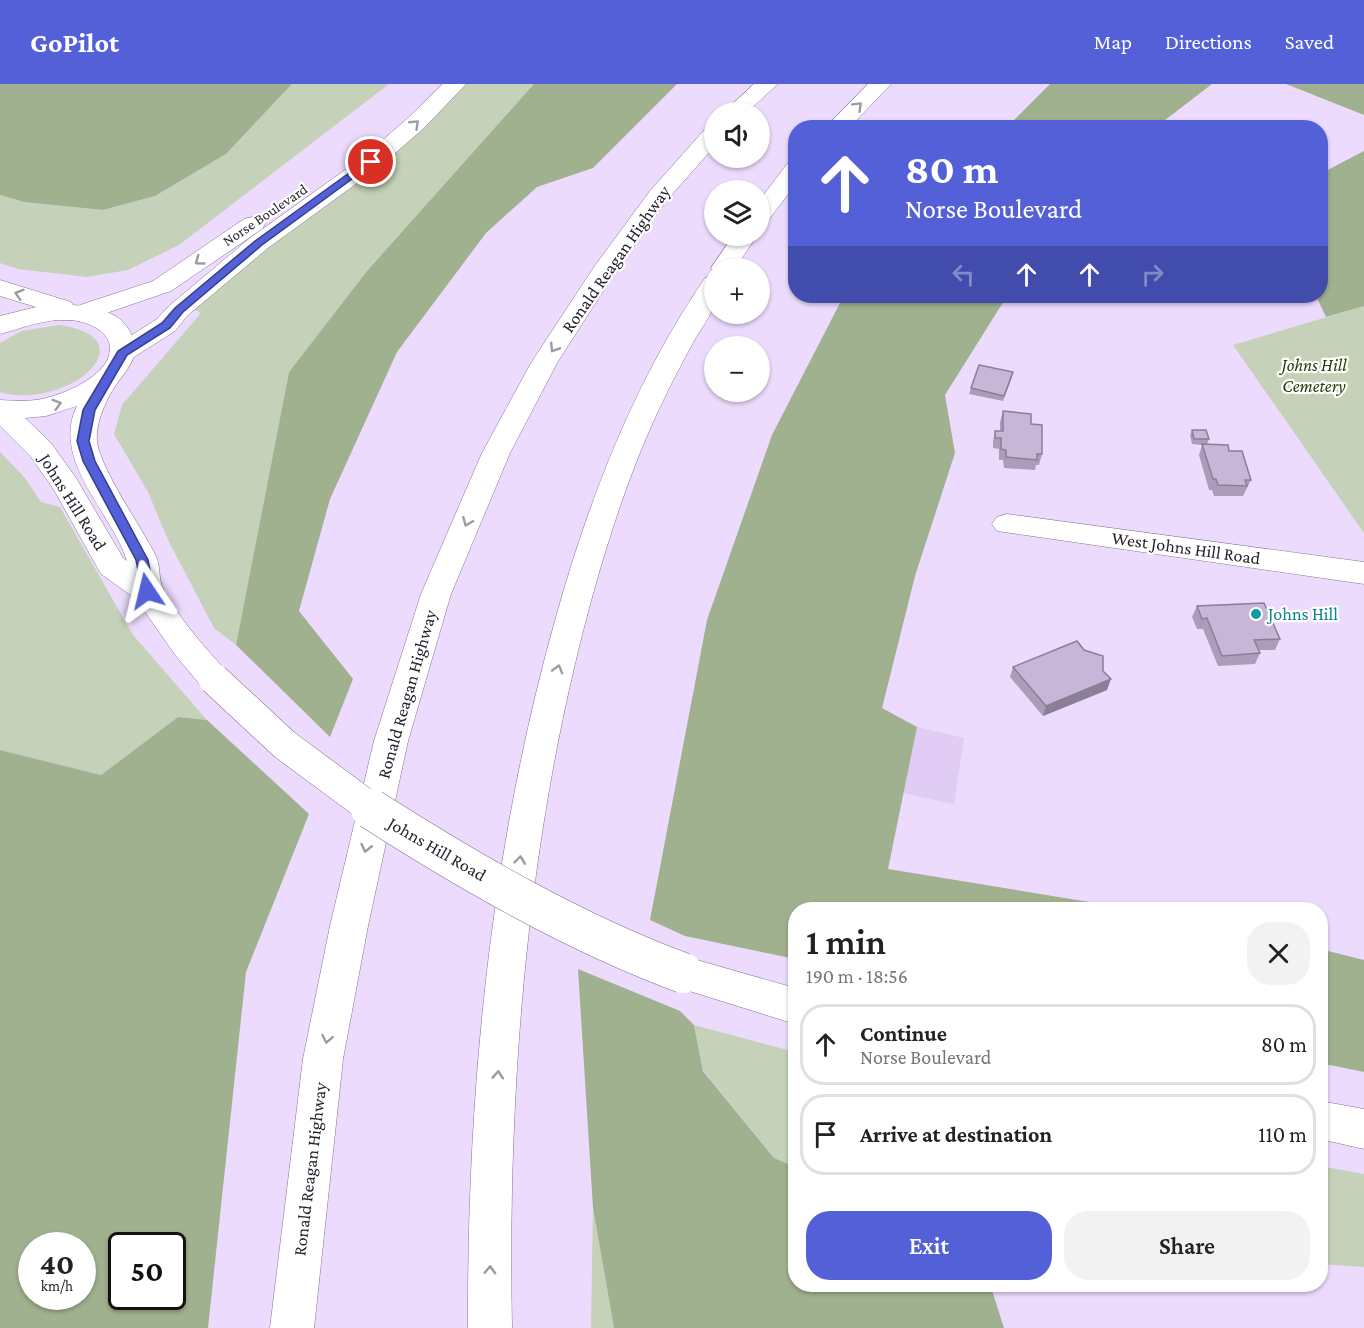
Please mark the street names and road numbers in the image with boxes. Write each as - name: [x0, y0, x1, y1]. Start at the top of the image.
- street label: Norse Boulevard: [220, 181, 310, 249]
- street label: Ronald Reagan Highway: [558, 181, 675, 336]
- street label: Johns Hill Road: [34, 448, 111, 554]
- street label: West Johns Hill Road: [1110, 528, 1262, 568]
- street label: Ronald Reagan Highway: [373, 607, 441, 781]
- street label: Johns Hill Road: [383, 812, 490, 885]
- street label: Ronald Reagan Highway: [289, 1080, 331, 1257]

